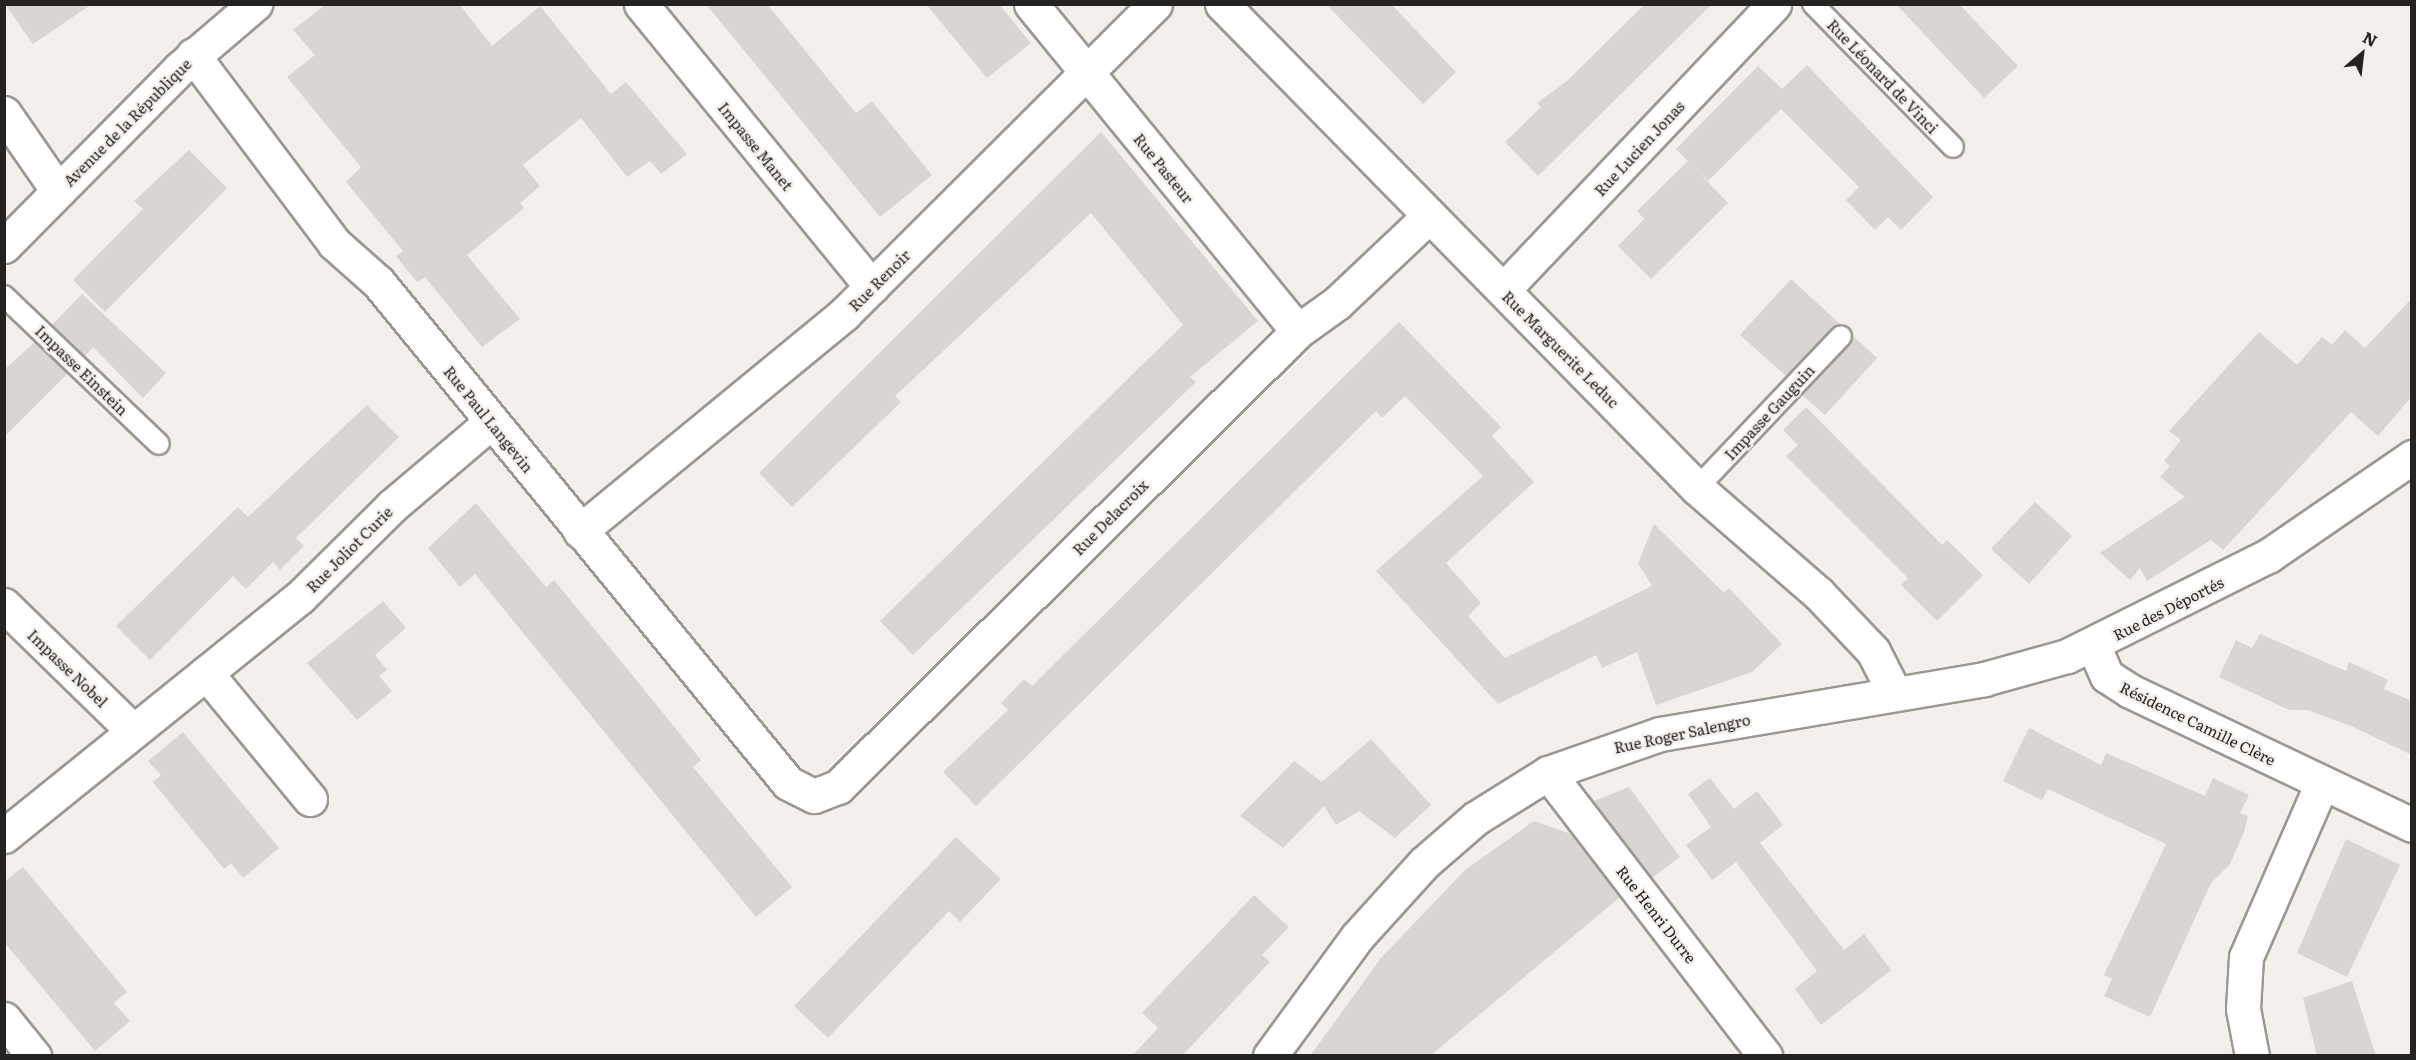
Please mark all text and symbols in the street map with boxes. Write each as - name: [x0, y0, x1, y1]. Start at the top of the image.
- street label: Rue Léonard de Vinci: [1824, 15, 1942, 137]
- north arrow: [2332, 24, 2392, 84]
- text: N: [2359, 24, 2382, 52]
- street label: Avenue de la République: [59, 54, 195, 190]
- street label: Rue Lucien Jonas: [1590, 97, 1688, 199]
- street label: Impasse Manet: [715, 98, 797, 194]
- street label: Rue Pasteur: [1130, 130, 1198, 206]
- street label: Rue Renoir: [845, 246, 913, 314]
- street label: Rue Marguerite Leduc: [1499, 287, 1623, 411]
- street label: Impasse Einstein: [32, 321, 132, 419]
- street label: Impasse Gauguin: [1720, 361, 1818, 463]
- street label: Rue Paul Langevin: [441, 362, 537, 476]
- street label: Rue Delacroix: [1069, 476, 1151, 558]
- street label: Rue Joliot Curie: [302, 502, 396, 596]
- street label: Rue des Déportés: [2110, 572, 2226, 644]
- street label: Impasse Nobel: [24, 625, 112, 711]
- street label: Résidence Camille Clère: [2117, 678, 2279, 768]
- street label: Rue Roger Salengro: [1612, 710, 1752, 756]
- street label: Rue Henri Durre: [1614, 862, 1700, 966]

